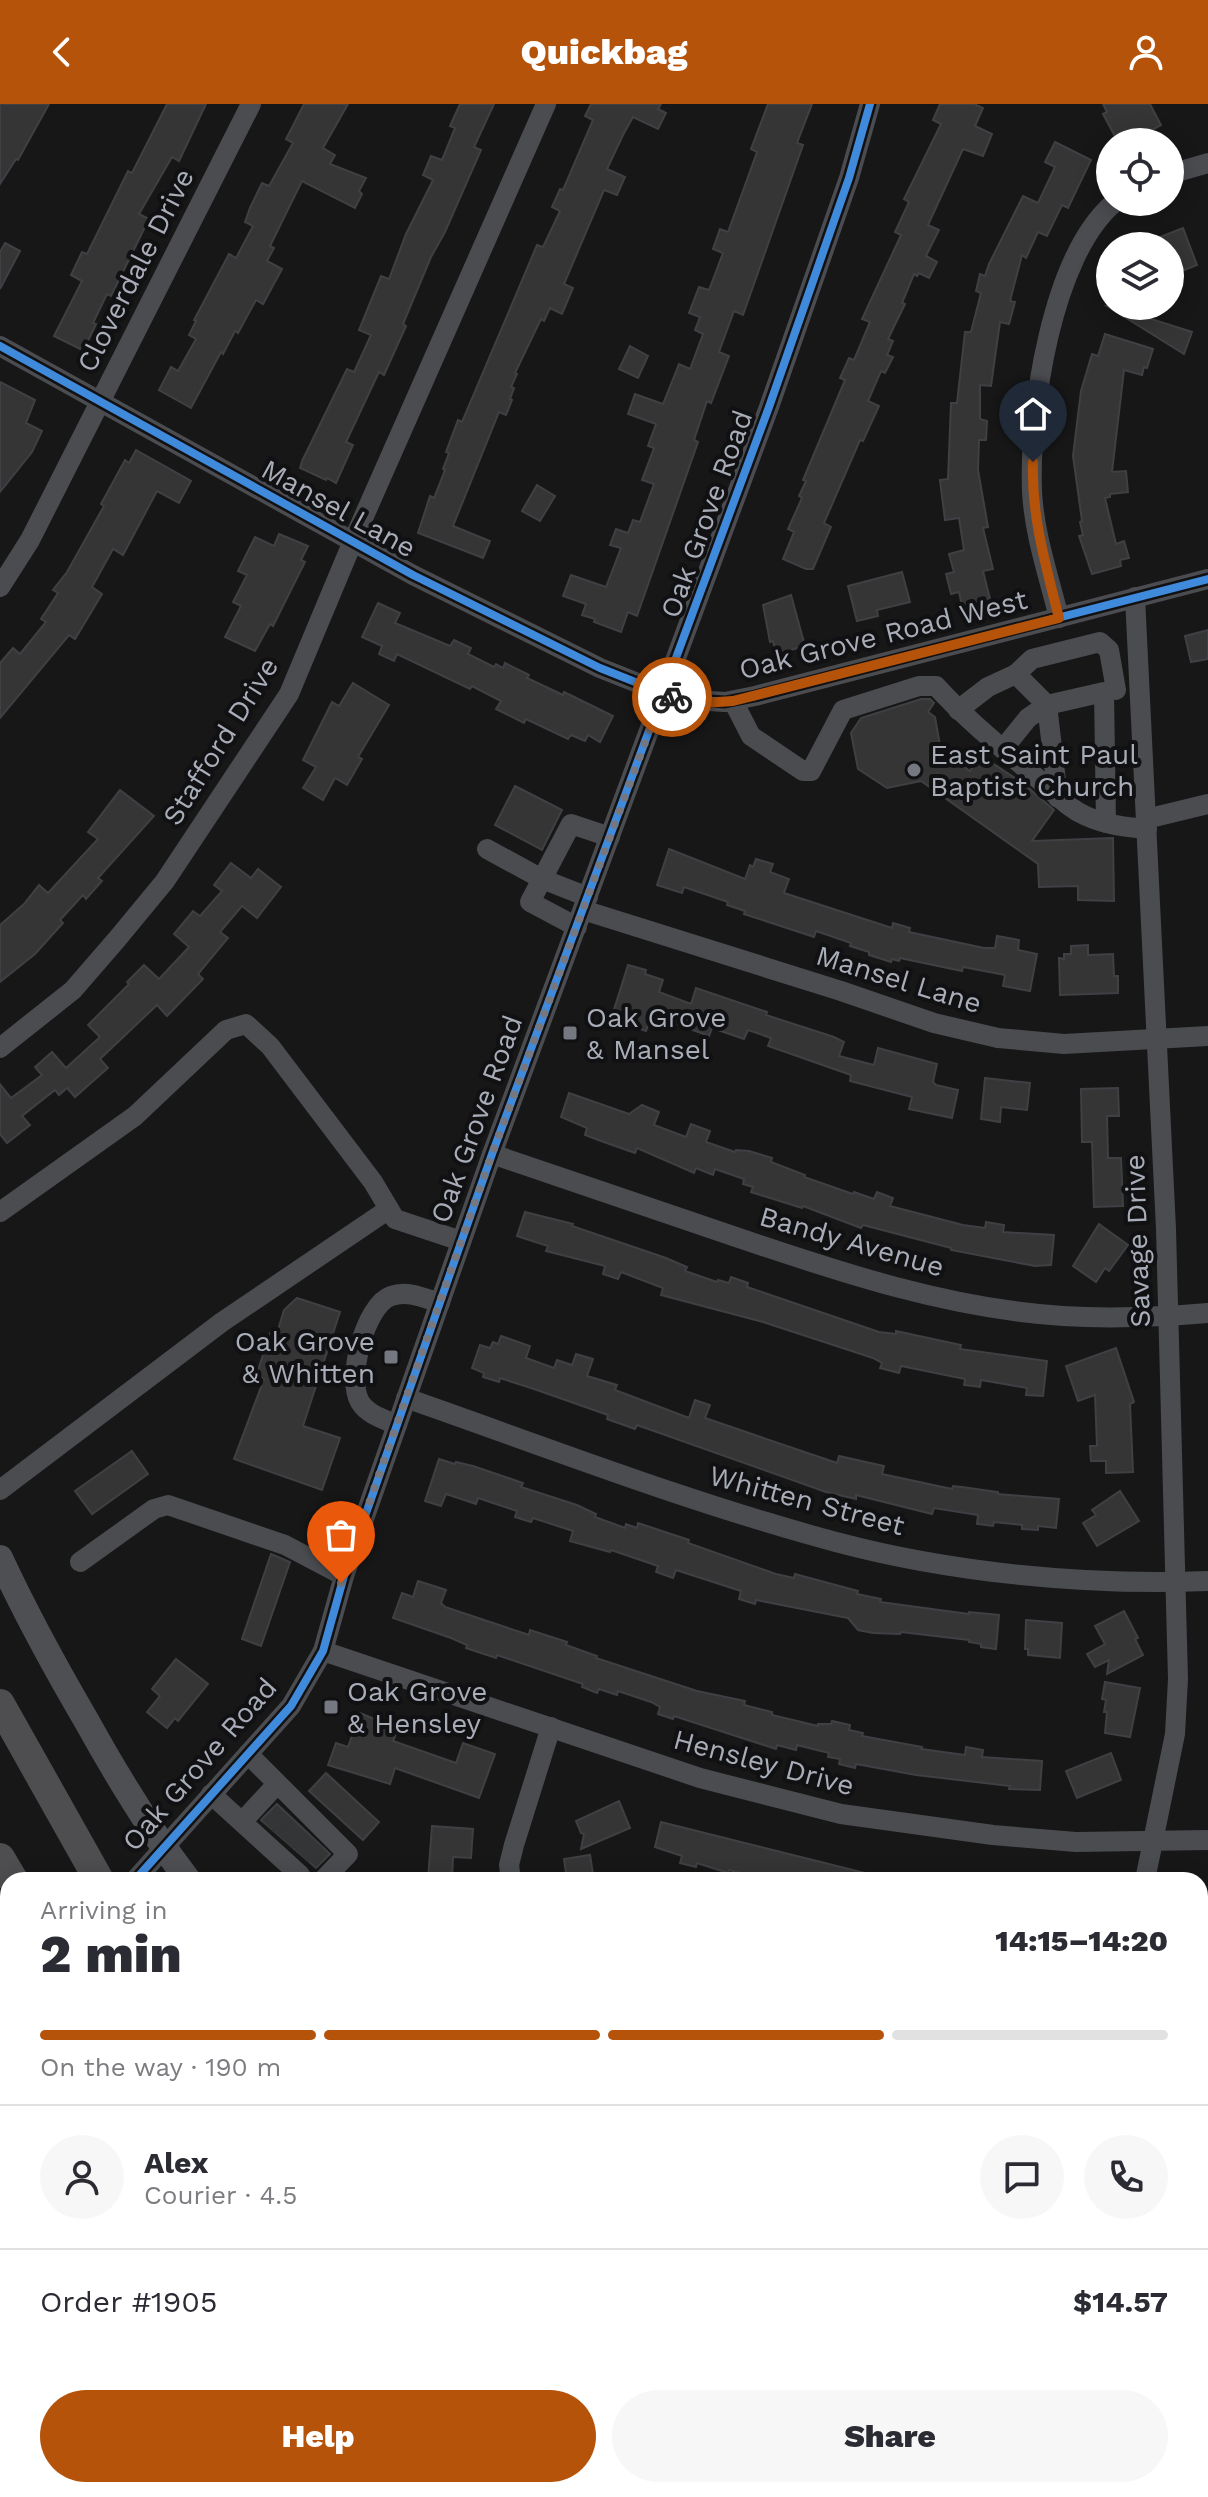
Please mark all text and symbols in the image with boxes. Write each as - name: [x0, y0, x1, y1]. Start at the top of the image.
- icon: back: [40, 30, 84, 74]
- icon: person: [1124, 30, 1168, 74]
- text: Quickbag: [520, 31, 688, 73]
- map controls: [1096, 128, 1184, 320]
- button: locate: [1096, 128, 1184, 216]
- street label: Cloverdale Drive: [70, 163, 201, 377]
- button: layers: [1096, 232, 1184, 320]
- pin: [999, 380, 1067, 462]
- icon: home: [1011, 392, 1055, 436]
- street label: Oak Grove Road: [654, 406, 759, 622]
- street label: Mansel Lane: [256, 453, 422, 564]
- street label: Oak Grove Road West: [736, 583, 1031, 686]
- street label: Stafford Drive: [156, 651, 285, 831]
- courier: [632, 657, 712, 737]
- icon: bike: [650, 675, 694, 719]
- place label: East Saint Paul Baptist Church: [930, 738, 1138, 803]
- marker: East Saint Paul Baptist Church: [905, 761, 923, 779]
- street label: Mansel Lane: [812, 939, 985, 1020]
- place label: Oak Grove & Mansel: [586, 1001, 726, 1066]
- street label: Oak Grove Road: [424, 1011, 529, 1227]
- marker: Oak Grove & Mansel: [561, 1024, 579, 1042]
- street label: Savage Drive: [1118, 1154, 1157, 1328]
- street label: Bandy Avenue: [756, 1199, 948, 1284]
- place label: Oak Grove & Whitten: [235, 1325, 375, 1390]
- marker: Oak Grove & Whitten: [382, 1348, 400, 1366]
- street label: Whitten Street: [706, 1459, 908, 1542]
- pin: [307, 1501, 375, 1583]
- icon: bag: [319, 1513, 363, 1557]
- street label: Oak Grove Road: [115, 1671, 283, 1858]
- place label: Oak Grove & Hensley: [347, 1675, 487, 1740]
- marker: Oak Grove & Hensley: [322, 1698, 340, 1716]
- street label: Hensley Drive: [670, 1723, 858, 1802]
- text: Arriving in: [40, 1895, 168, 1925]
- text: 14:15–14:20: [995, 1923, 1168, 1958]
- text: 2 min: [40, 1924, 182, 1985]
- text: On the way · 190 m: [40, 2052, 281, 2082]
- button: person: [40, 2135, 124, 2219]
- button: chat: [980, 2135, 1064, 2219]
- button: phone: [1084, 2135, 1168, 2219]
- text: Alex: [144, 2145, 208, 2180]
- text: Courier · 4.5: [144, 2180, 297, 2210]
- text: Order #1905: [40, 2284, 217, 2319]
- text: $14.57: [1073, 2284, 1168, 2319]
- button: Help: [40, 2390, 596, 2482]
- button: Share: [612, 2390, 1168, 2482]

